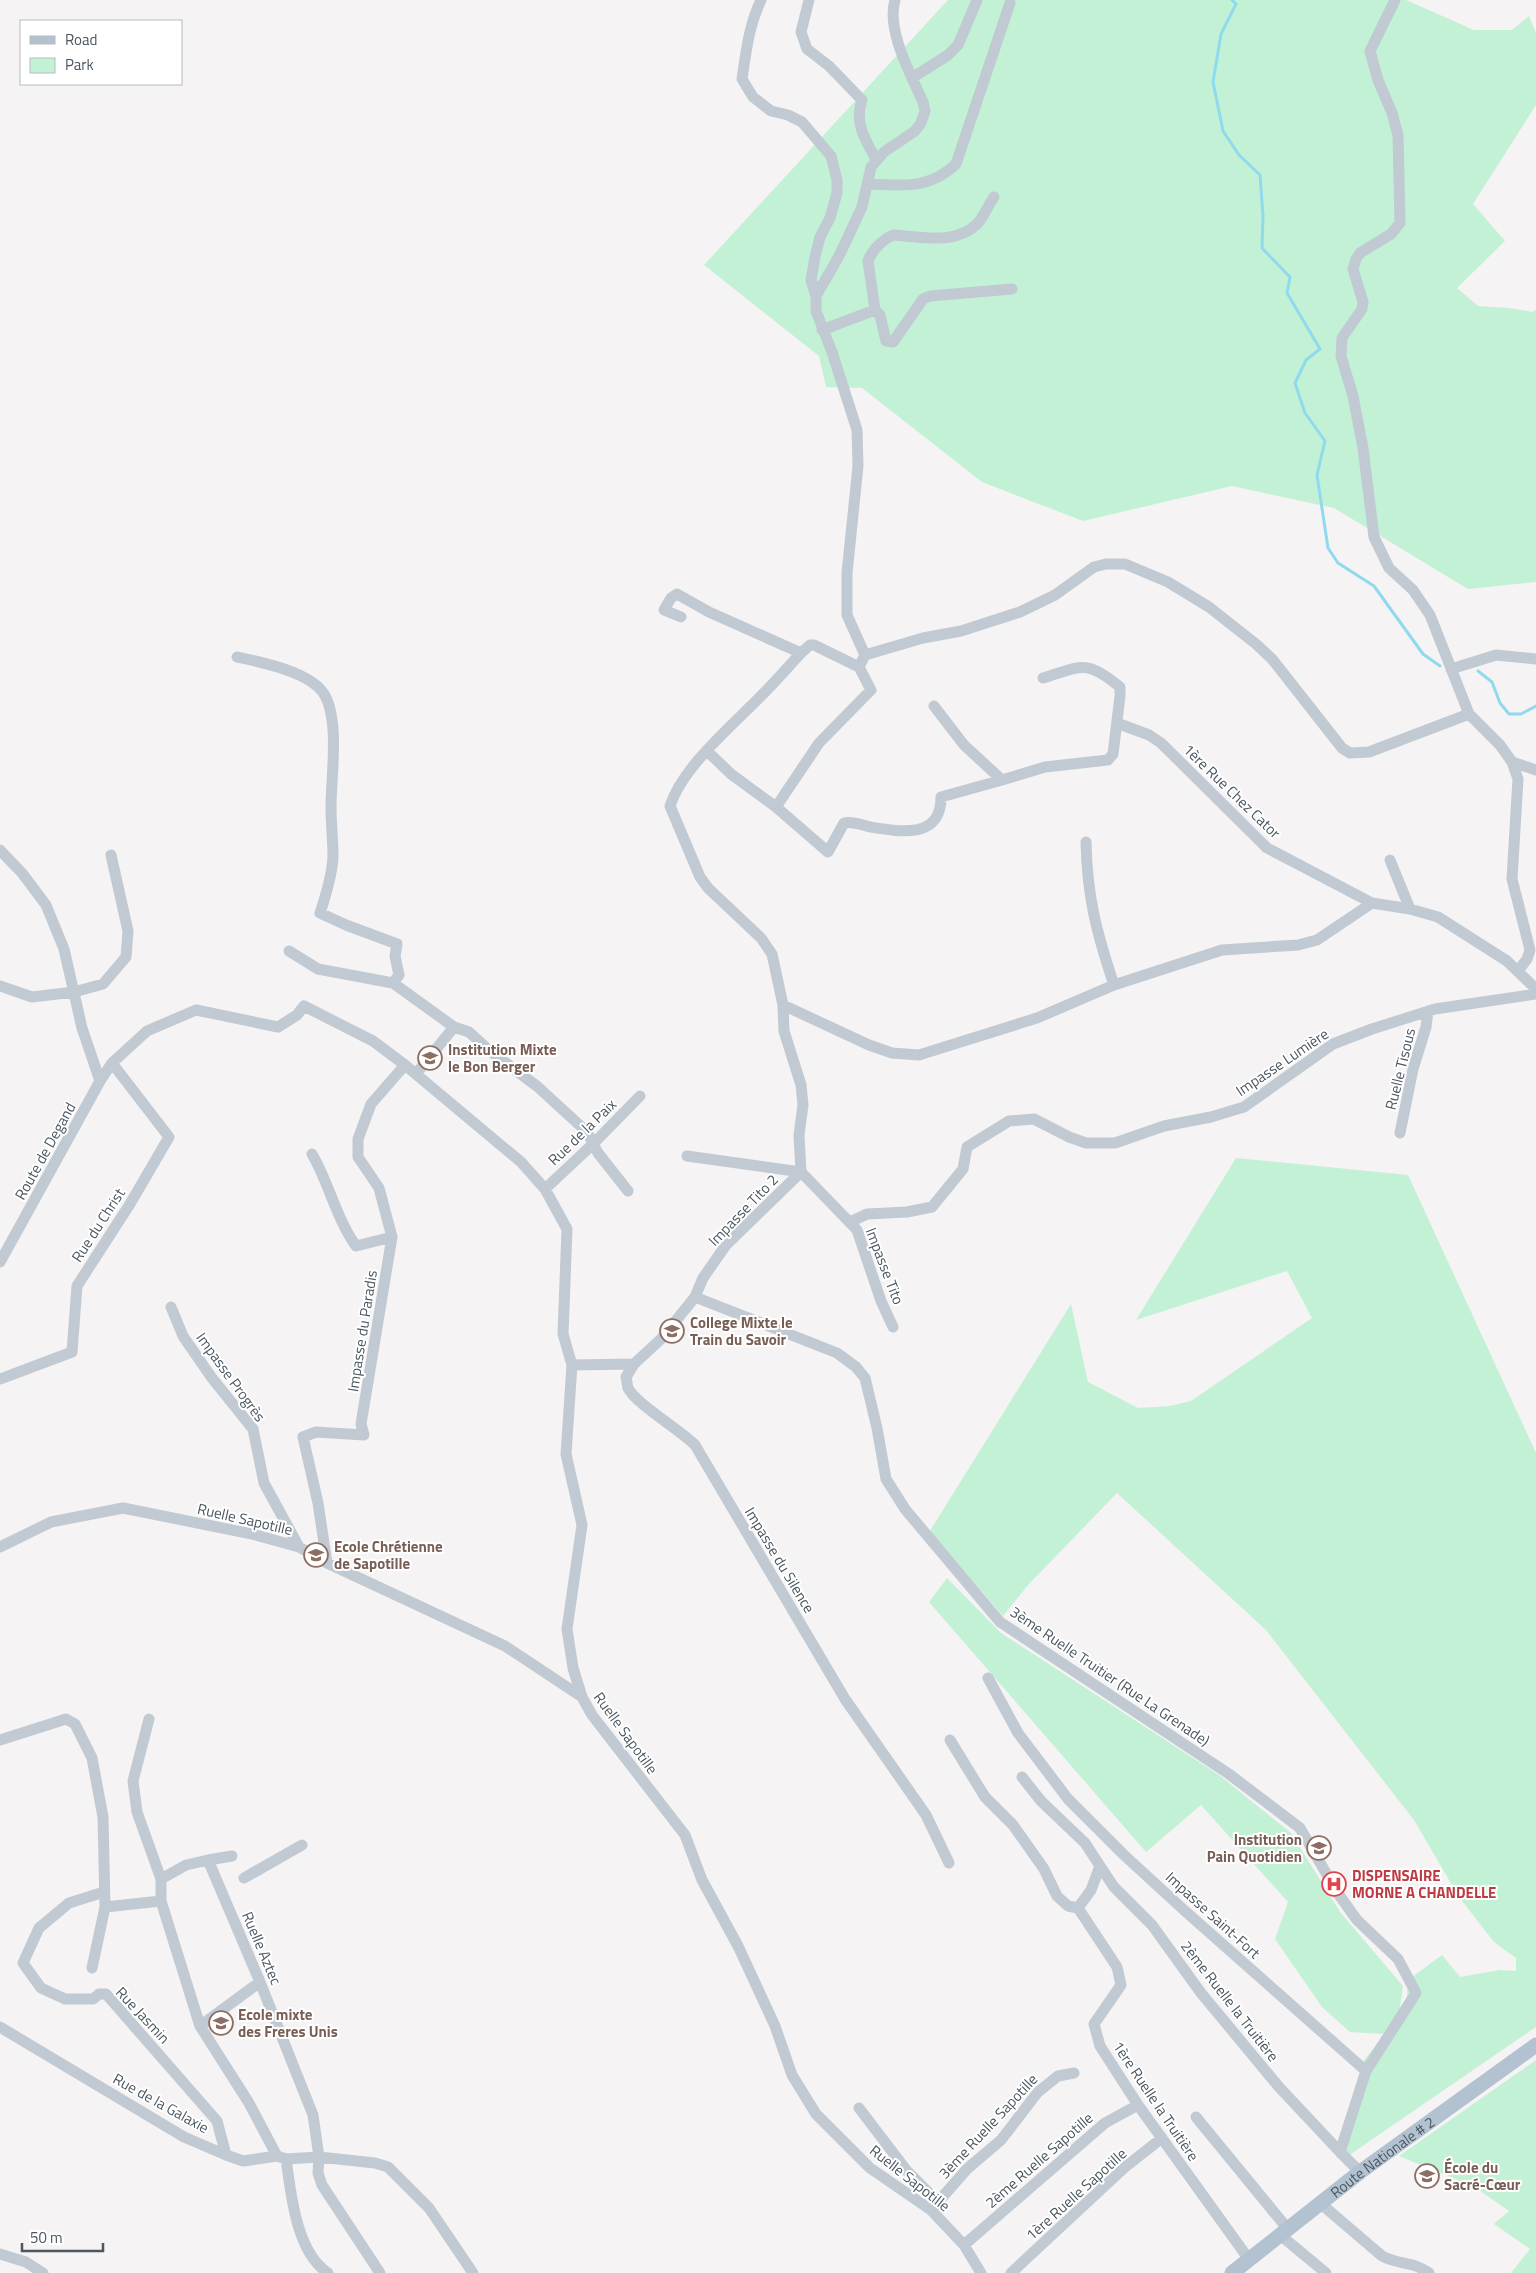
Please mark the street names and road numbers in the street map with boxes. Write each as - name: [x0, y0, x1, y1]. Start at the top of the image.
- street label: 1ère Rue Chez Cator: [1178, 738, 1286, 844]
- street label: Impasse Lumière: [1231, 1022, 1333, 1102]
- street label: Ruelle Tisous: [1379, 1026, 1421, 1112]
- street label: Rue de la Paix: [543, 1093, 622, 1171]
- street label: Route de Degand: [9, 1098, 81, 1204]
- street label: Impasse Tito 2: [703, 1169, 783, 1251]
- street label: Rue du Christ: [65, 1183, 131, 1267]
- street label: Impasse Tito: [860, 1224, 910, 1308]
- street label: Impasse du Paradis: [341, 1268, 383, 1394]
- street label: Impasse Progrès: [191, 1328, 271, 1427]
- street label: Ruelle Sapotille: [195, 1497, 295, 1541]
- street label: Impasse du Silence: [739, 1503, 821, 1617]
- street label: 3ème Ruelle Truitier (Rue La Grenade): [1006, 1600, 1214, 1752]
- street label: Ruelle Sapotille: [588, 1687, 664, 1779]
- street label: Impasse Saint-Fort: [1160, 1866, 1266, 1964]
- street label: Ruelle Aztec: [236, 1908, 288, 1988]
- street label: 2ème Ruelle la Truitière: [1175, 1936, 1285, 2066]
- street label: Rue Jasmin: [110, 1981, 176, 2049]
- street label: 1ère Ruelle la Truitière: [1107, 2036, 1205, 2166]
- street label: Rue de la Galaxie: [109, 2067, 213, 2139]
- street label: 3ème Ruelle Sapotille: [933, 2068, 1043, 2184]
- street label: 2ème Ruelle Sapotille: [980, 2107, 1098, 2213]
- street label: Route Nationale # 2: [1325, 2110, 1439, 2203]
- street label: Ruelle Sapotille: [865, 2139, 955, 2217]
- street label: 1ère Ruelle Sapotille: [1020, 2142, 1132, 2246]

